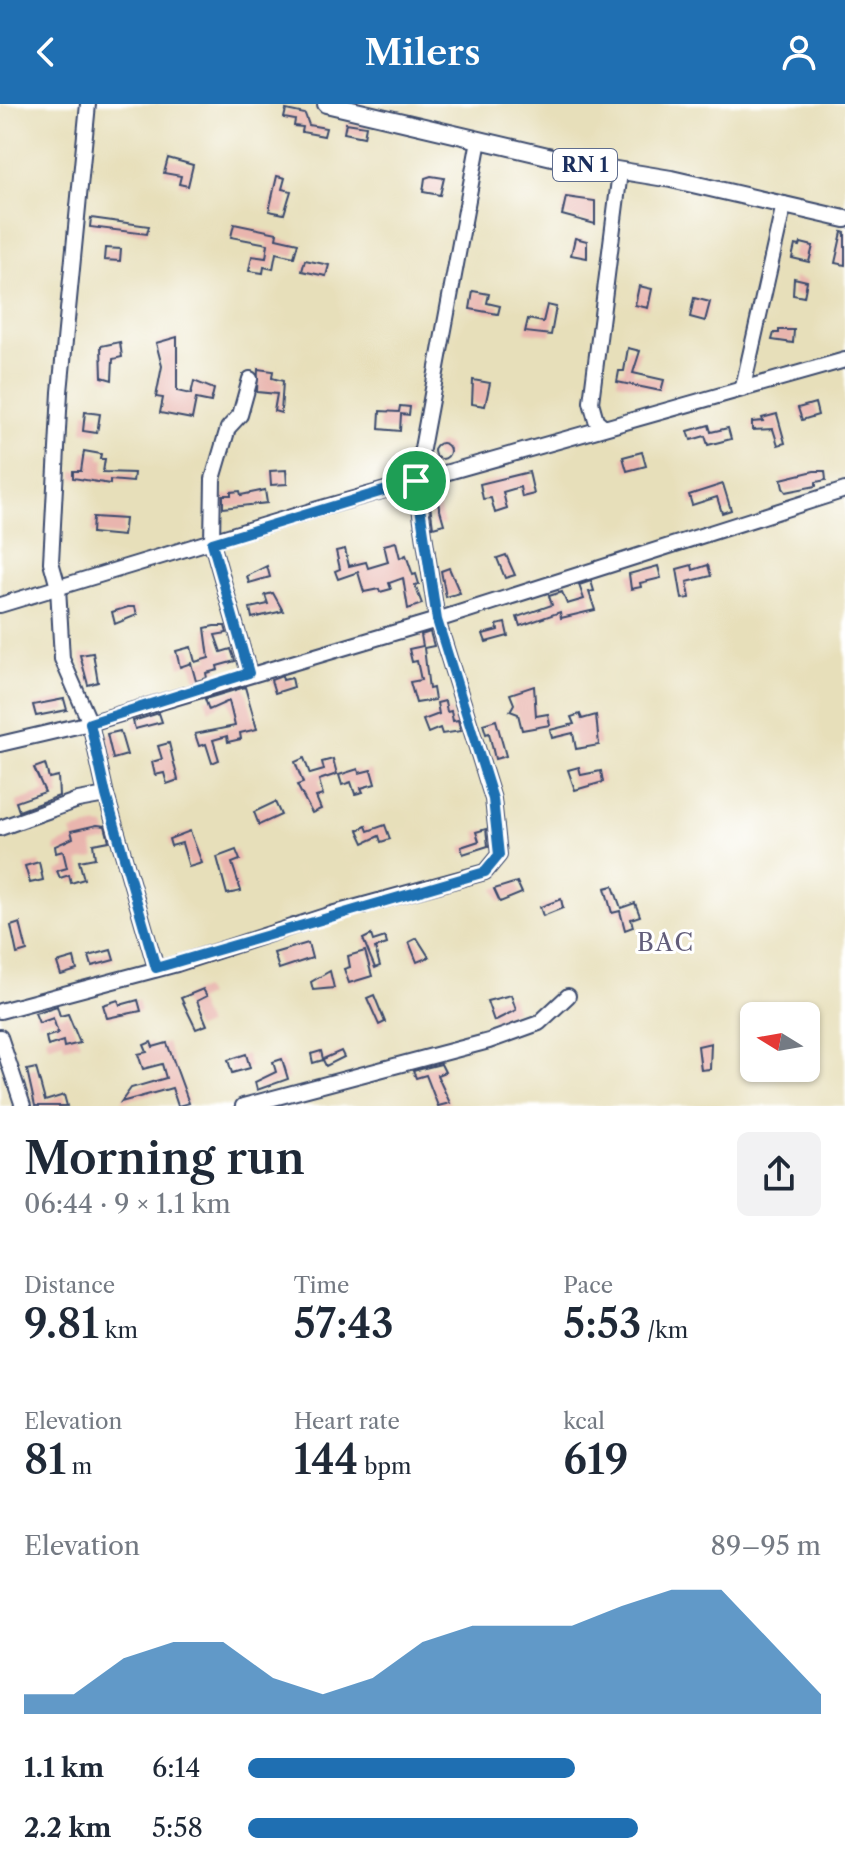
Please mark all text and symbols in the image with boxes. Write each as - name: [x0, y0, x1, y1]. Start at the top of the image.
- icon: back: [24, 30, 68, 74]
- text: Milers: [364, 30, 481, 74]
- icon: person: [777, 30, 821, 74]
- road number: RN 1: [553, 149, 617, 181]
- pin: [382, 447, 450, 515]
- icon: arrive: [394, 459, 438, 503]
- district label: BAC: [637, 928, 695, 957]
- north arrow: [740, 1002, 820, 1082]
- map controls: [740, 1002, 820, 1082]
- text: Morning run: [24, 1131, 305, 1185]
- button: share: [737, 1132, 821, 1216]
- text: 06:44 · 9 × 1.1 km: [24, 1188, 231, 1220]
- text: Distance: [24, 1272, 115, 1299]
- text: Time: [294, 1272, 349, 1299]
- text: Pace: [563, 1272, 613, 1299]
- text: 9.81: [24, 1299, 99, 1348]
- text: 57:43: [294, 1299, 394, 1348]
- text: 5:53: [563, 1299, 641, 1348]
- text: km: [99, 1317, 138, 1344]
- text: /km: [641, 1317, 688, 1344]
- text: Elevation: [24, 1408, 122, 1435]
- text: Heart rate: [294, 1408, 400, 1435]
- text: kcal: [563, 1408, 605, 1435]
- text: 81: [24, 1435, 66, 1484]
- text: 144: [294, 1435, 358, 1484]
- text: 619: [563, 1435, 628, 1484]
- text: m: [66, 1453, 92, 1480]
- text: bpm: [358, 1453, 411, 1480]
- text: Elevation: [24, 1530, 140, 1562]
- text: 89–95 m: [711, 1530, 821, 1562]
- text: 1.1 km: [24, 1752, 104, 1784]
- text: 6:14: [152, 1752, 200, 1784]
- text: 2.2 km: [24, 1812, 111, 1844]
- text: 5:58: [152, 1812, 203, 1844]

